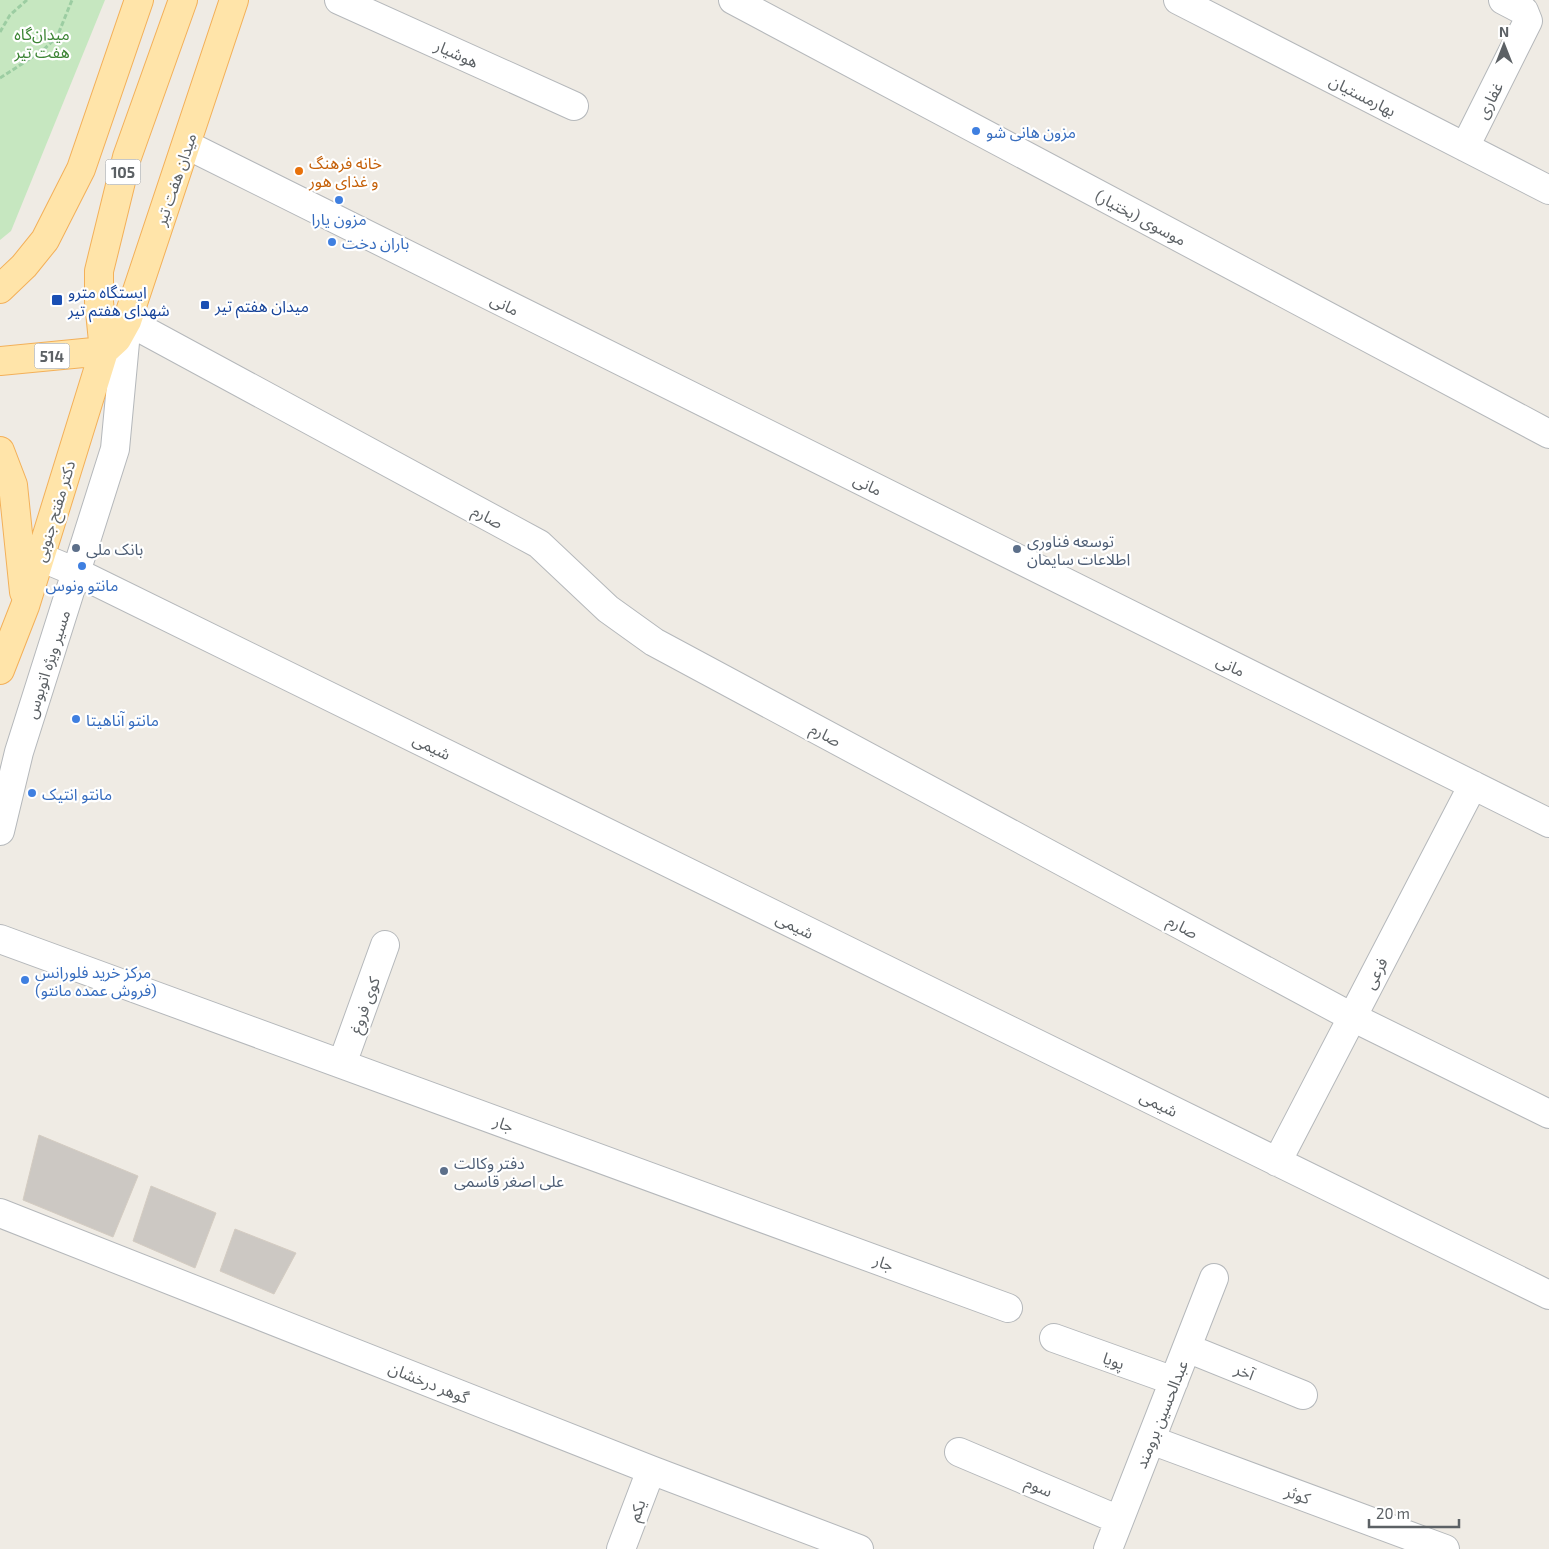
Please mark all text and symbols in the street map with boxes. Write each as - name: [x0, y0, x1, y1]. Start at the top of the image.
- north arrow: [1479, 20, 1529, 70]
- text: N: [1499, 23, 1509, 40]
- park label: میدان‌گاه هفت تیر: [13, 24, 70, 62]
- street label: هوشیار: [431, 35, 482, 72]
- street label: بهارمستیان: [1326, 70, 1399, 121]
- street label: غفاری: [1472, 78, 1507, 122]
- place label: مزون هانی شو: [986, 122, 1076, 142]
- marker: مزون هانی شو: [970, 125, 982, 137]
- street label: میدان هفت تیر: [150, 130, 201, 229]
- place label: خانه فرهنگ و غذای هور: [308, 153, 382, 191]
- road number: 105: [106, 160, 140, 184]
- marker: خانه فرهنگ و غذای هور: [293, 165, 305, 177]
- street label: موسوی (بختیار): [1092, 185, 1190, 250]
- marker: مزون یارا: [333, 194, 345, 206]
- place label: مزون یارا: [311, 209, 367, 229]
- place label: باران دخت: [342, 233, 409, 253]
- marker: باران دخت: [326, 236, 338, 248]
- place label: ایستگاه مترو شهدای هفتم تیر: [67, 282, 169, 323]
- street label: مانی: [487, 289, 522, 320]
- marker: ایستگاه مترو شهدای هفتم تیر: [50, 293, 64, 307]
- place label: میدان هفتم تیر: [214, 296, 309, 319]
- marker: میدان هفتم تیر: [199, 299, 211, 311]
- road number: 514: [34, 344, 70, 368]
- street label: دکتر مفتح جنوبی: [30, 458, 82, 565]
- street label: مانی: [850, 469, 885, 500]
- street label: صارم: [467, 500, 507, 535]
- place label: توسعه فناوری اطلاعات سایمان: [1027, 531, 1130, 569]
- place label: بانک ملی: [86, 539, 143, 559]
- marker: بانک ملی: [70, 542, 82, 554]
- marker: توسعه فناوری اطلاعات سایمان: [1011, 543, 1023, 555]
- marker: مانتو ونوس: [76, 560, 88, 572]
- place label: مانتو ونوس: [46, 575, 118, 595]
- street label: مسیر ویژه اتوبوس: [21, 607, 74, 721]
- street label: مانی: [1213, 650, 1248, 681]
- place label: مانتو آناهیتا: [86, 710, 159, 730]
- marker: مانتو آناهیتا: [70, 713, 82, 725]
- street label: صارم: [805, 718, 845, 753]
- street label: شیمی: [410, 729, 454, 764]
- place label: مانتو انتیک: [42, 784, 112, 804]
- marker: مانتو انتیک: [26, 787, 38, 799]
- street label: شیمی: [773, 908, 817, 943]
- street label: صارم: [1162, 910, 1202, 945]
- street label: فرعی: [1359, 954, 1392, 992]
- place label: مرکز خرید فلورانس (فروش عمده مانتو): [35, 962, 157, 1000]
- marker: مرکز خرید فلورانس (فروش عمده مانتو): [19, 974, 31, 986]
- street label: کوی فروغ: [345, 974, 387, 1037]
- street label: شیمی: [1137, 1086, 1181, 1121]
- street label: جار: [490, 1110, 517, 1136]
- place label: دفتر وکالت علی اصغر قاسمی: [454, 1153, 564, 1191]
- marker: دفتر وکالت علی اصغر قاسمی: [438, 1165, 450, 1177]
- street label: جار: [870, 1249, 897, 1275]
- street label: پویا: [1100, 1347, 1127, 1375]
- street label: گوهر درخشان: [386, 1357, 472, 1408]
- street label: عبدالحسین برومند: [1131, 1357, 1192, 1471]
- street label: آخر: [1231, 1358, 1259, 1385]
- street label: سوم: [1021, 1472, 1056, 1504]
- street label: کوثر: [1282, 1480, 1314, 1508]
- street label: یکم: [623, 1496, 653, 1525]
- scale bar: [1369, 1496, 1459, 1528]
- text: 20 m: [1376, 1504, 1410, 1522]

